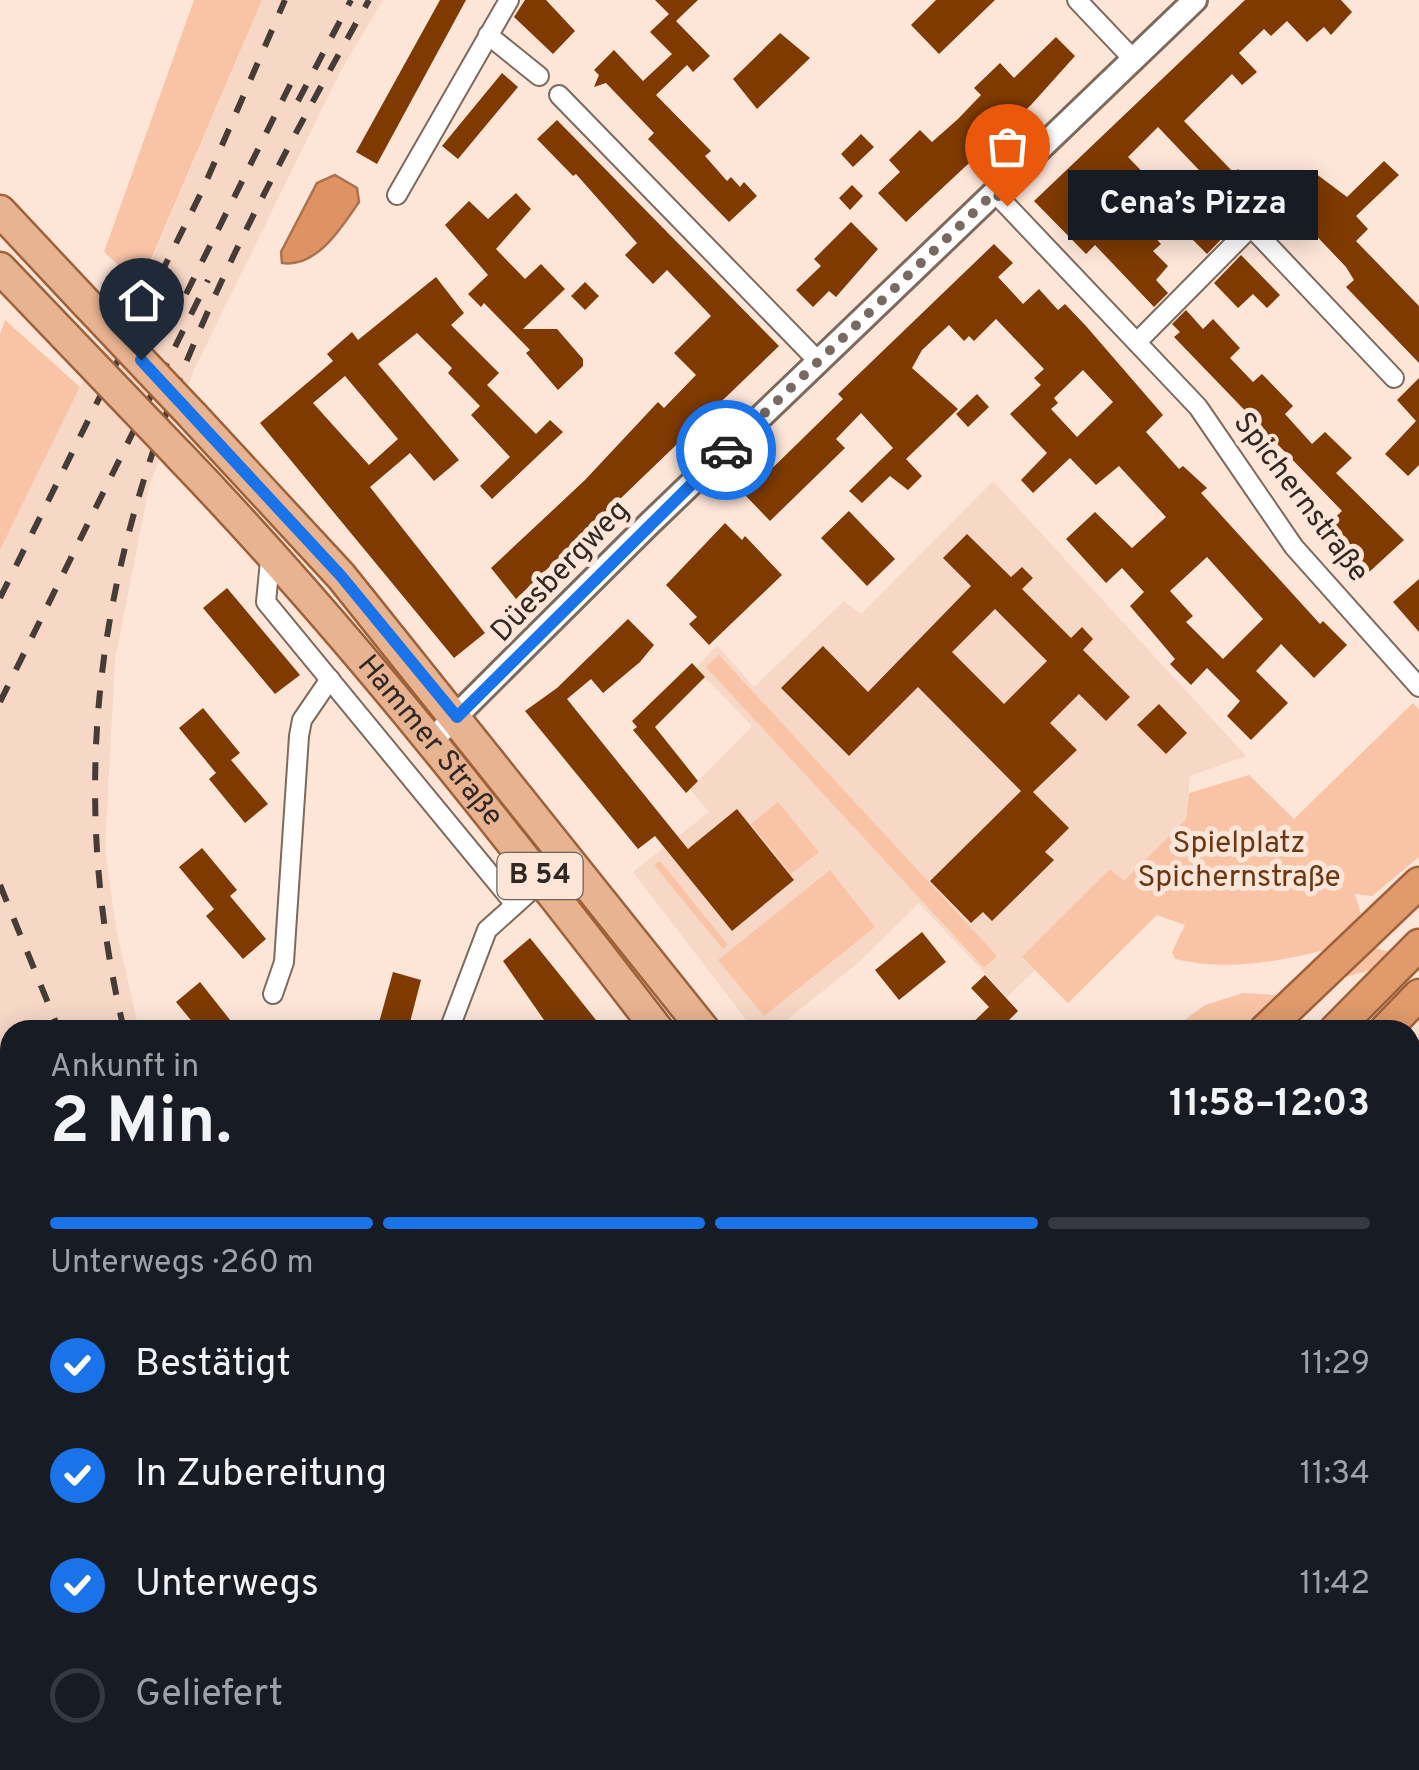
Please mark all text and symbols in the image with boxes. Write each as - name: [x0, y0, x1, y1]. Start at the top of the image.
- pin: [965, 104, 1050, 207]
- icon: bag: [980, 119, 1035, 174]
- callout: Cena’s Pizza: [1067, 171, 1317, 241]
- text: Cena’s Pizza: [1099, 185, 1287, 225]
- pin: [99, 258, 184, 361]
- icon: home: [114, 273, 169, 328]
- courier: [676, 400, 776, 500]
- street label: Spichernstraße: [1224, 406, 1376, 590]
- icon: car: [699, 423, 754, 478]
- street label: Düesbergweg: [484, 493, 638, 651]
- street label: Hammer Straße: [349, 648, 511, 834]
- park label: Spielplatz Spichernstraße: [1137, 826, 1341, 897]
- road number: B 54: [498, 853, 582, 899]
- text: Ankunft in: [50, 1048, 199, 1088]
- text: 11:58–12:03: [1169, 1081, 1370, 1130]
- text: 2 Min.: [50, 1084, 232, 1166]
- text: Unterwegs · 260 m: [50, 1244, 314, 1284]
- icon: check: [50, 1338, 105, 1393]
- text: Bestätigt: [135, 1341, 291, 1390]
- text: 11:29: [1300, 1345, 1370, 1385]
- icon: check: [50, 1448, 105, 1503]
- text: In Zubereitung: [135, 1451, 387, 1500]
- text: 11:34: [1300, 1455, 1370, 1495]
- icon: check: [50, 1558, 105, 1613]
- text: Unterwegs: [135, 1561, 319, 1610]
- text: 11:42: [1299, 1565, 1370, 1605]
- text: Geliefert: [135, 1671, 283, 1720]

